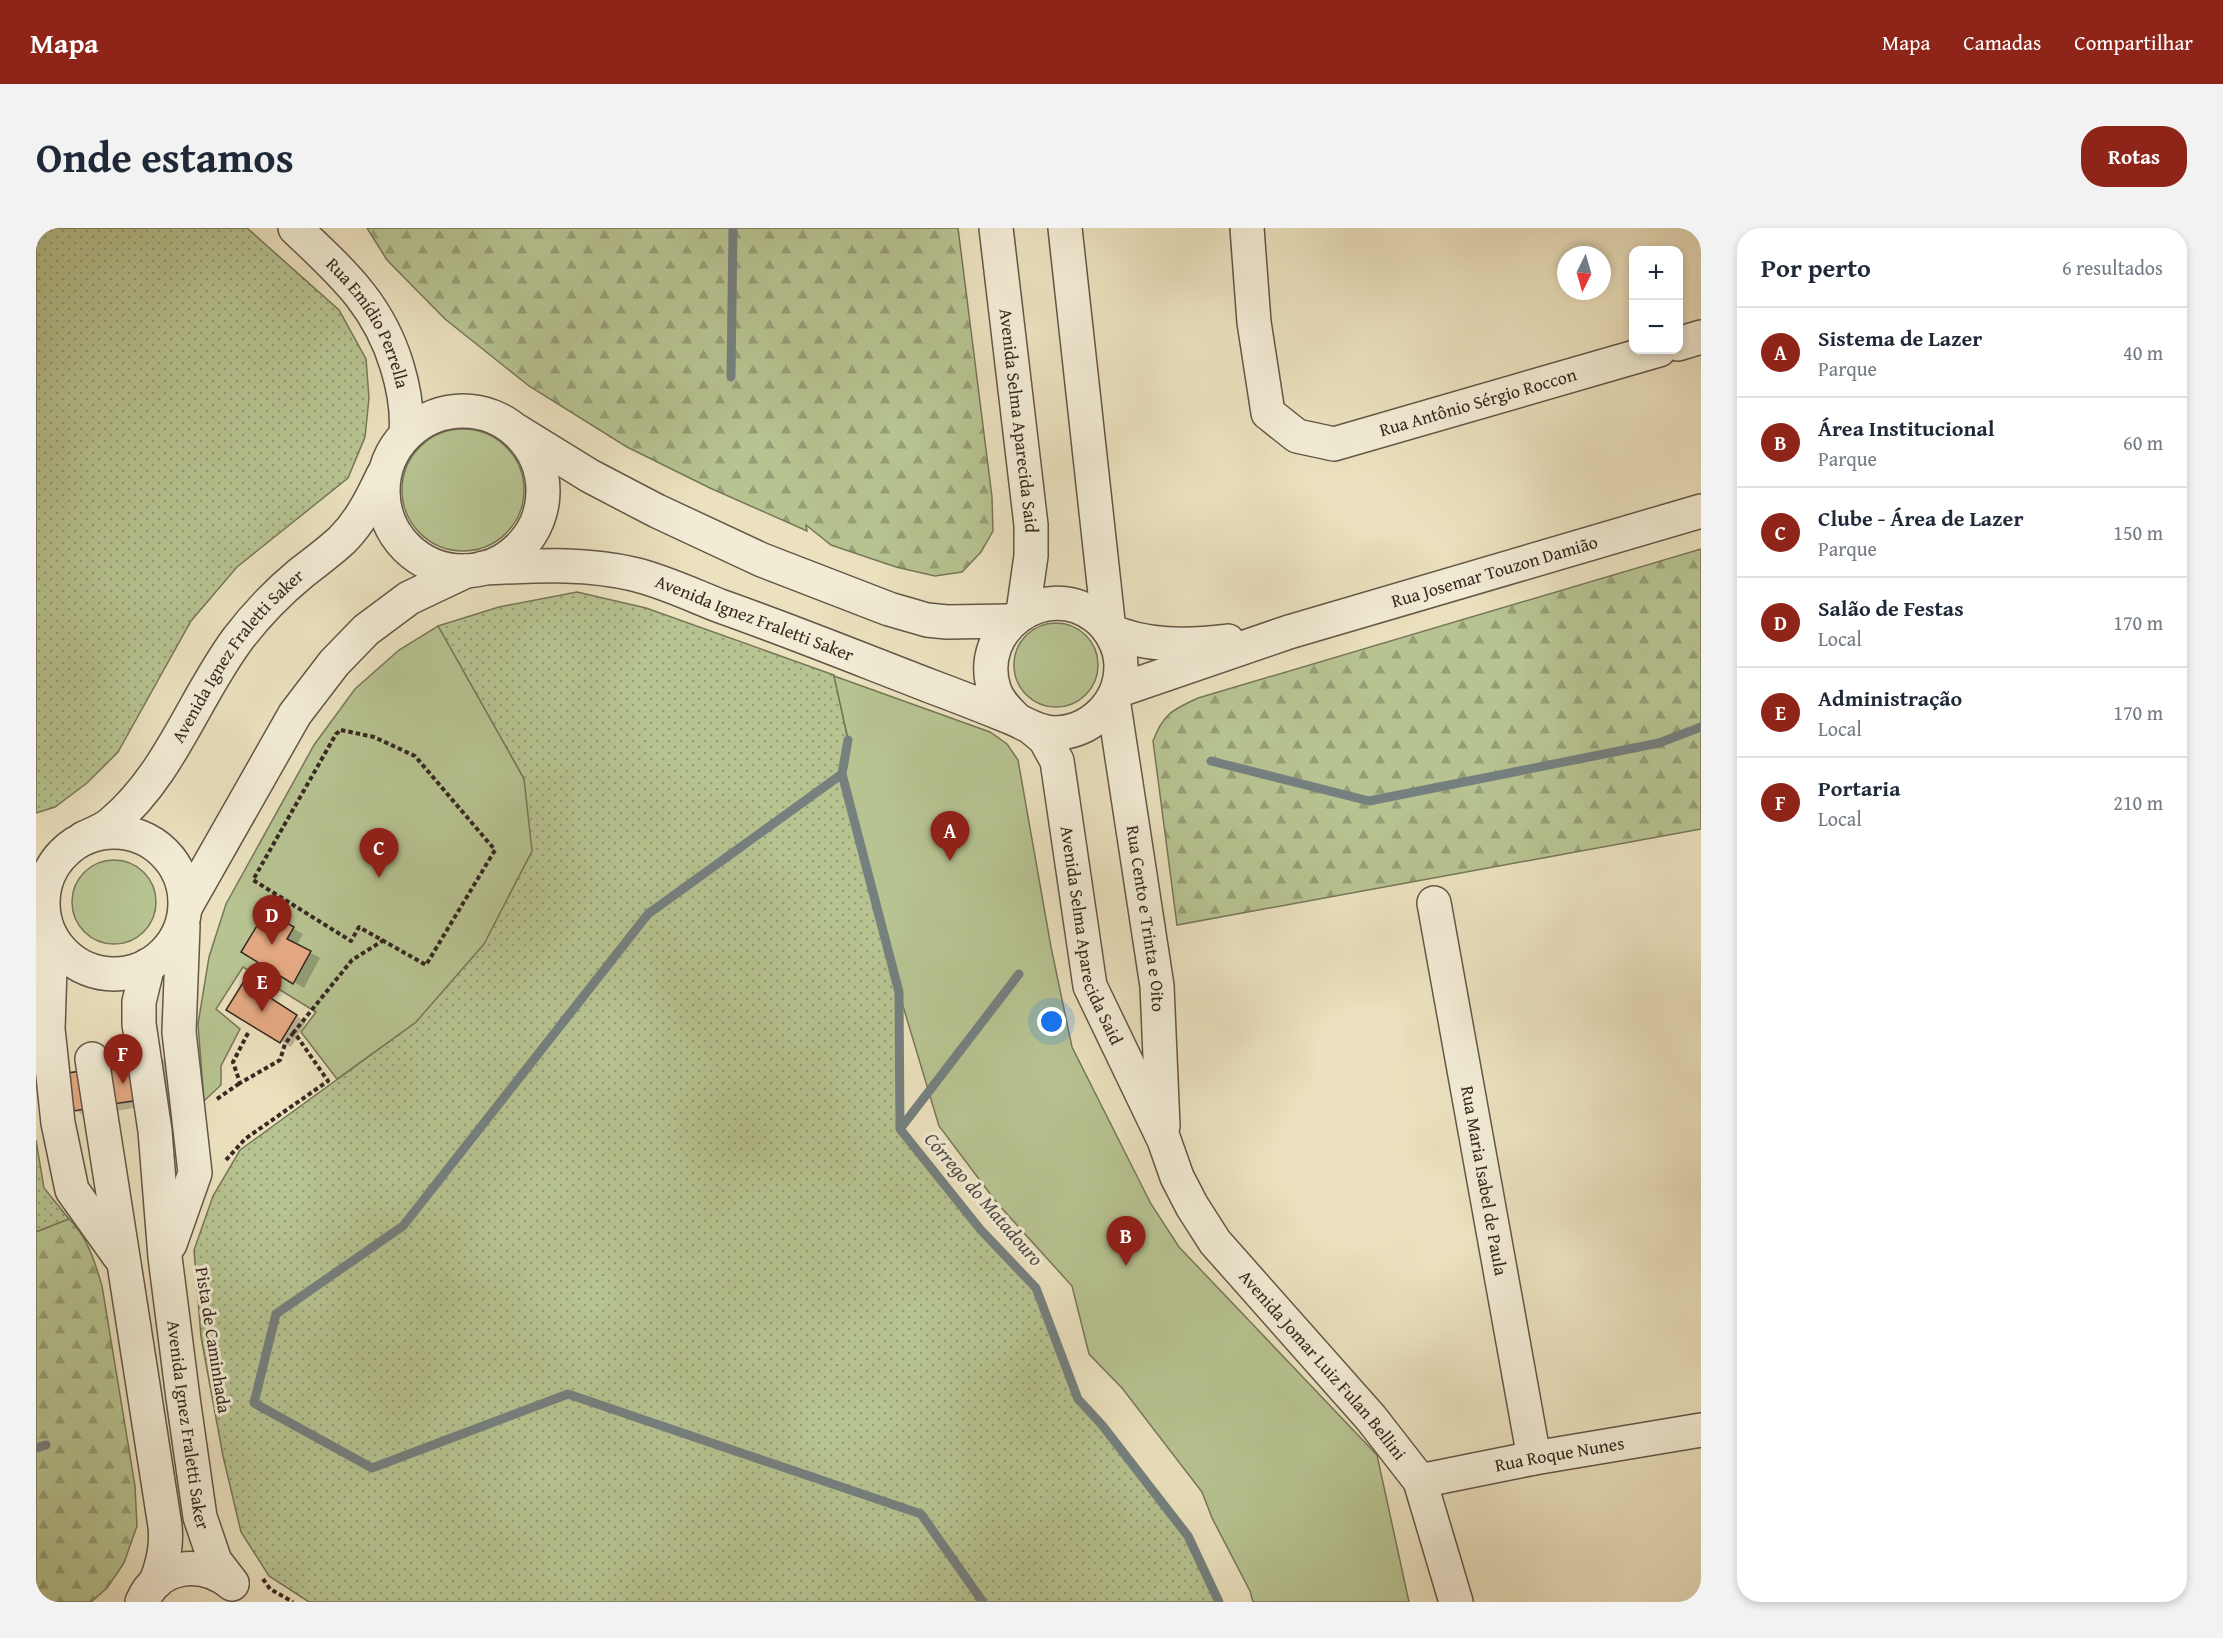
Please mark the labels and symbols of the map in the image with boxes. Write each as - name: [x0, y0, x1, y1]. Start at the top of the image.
- north arrow: [1557, 246, 1611, 300]
- street label: Rua Emídio Perrella: [320, 251, 417, 391]
- street label: Avenida Selma Aparecida Said: [993, 307, 1045, 533]
- street label: Rua Antônio Sérgio Roccon: [1376, 361, 1580, 443]
- street label: Rua Josemar Touzon Damião: [1388, 528, 1601, 614]
- street label: Avenida Ignez Fraletti Saker: [164, 562, 310, 748]
- street label: Avenida Ignez Fraletti Saker: [652, 567, 859, 668]
- pin: A: [930, 812, 970, 861]
- street label: Rua Cento e Trinta e Oito: [1120, 823, 1172, 1012]
- street label: Avenida Selma Aparecida Said: [1054, 824, 1130, 1049]
- pin: C: [360, 828, 398, 878]
- pin: D: [252, 896, 292, 945]
- pin: E: [242, 962, 282, 1012]
- your location: [1037, 1007, 1066, 1036]
- pin: F: [104, 1034, 142, 1084]
- street label: Rua Maria Isabel de Paula: [1454, 1083, 1515, 1278]
- water label: Córrego do Matadouro: [918, 1125, 1051, 1272]
- pin: B: [1106, 1216, 1146, 1266]
- street label: Avenida Jomar Luiz Fulan Bellini: [1233, 1264, 1413, 1466]
- street label: Pista de Caminhada: [189, 1265, 238, 1415]
- street label: Avenida Ignez Fraletti Saker: [160, 1319, 217, 1534]
- street label: Rua Roque Nunes: [1492, 1429, 1626, 1479]

